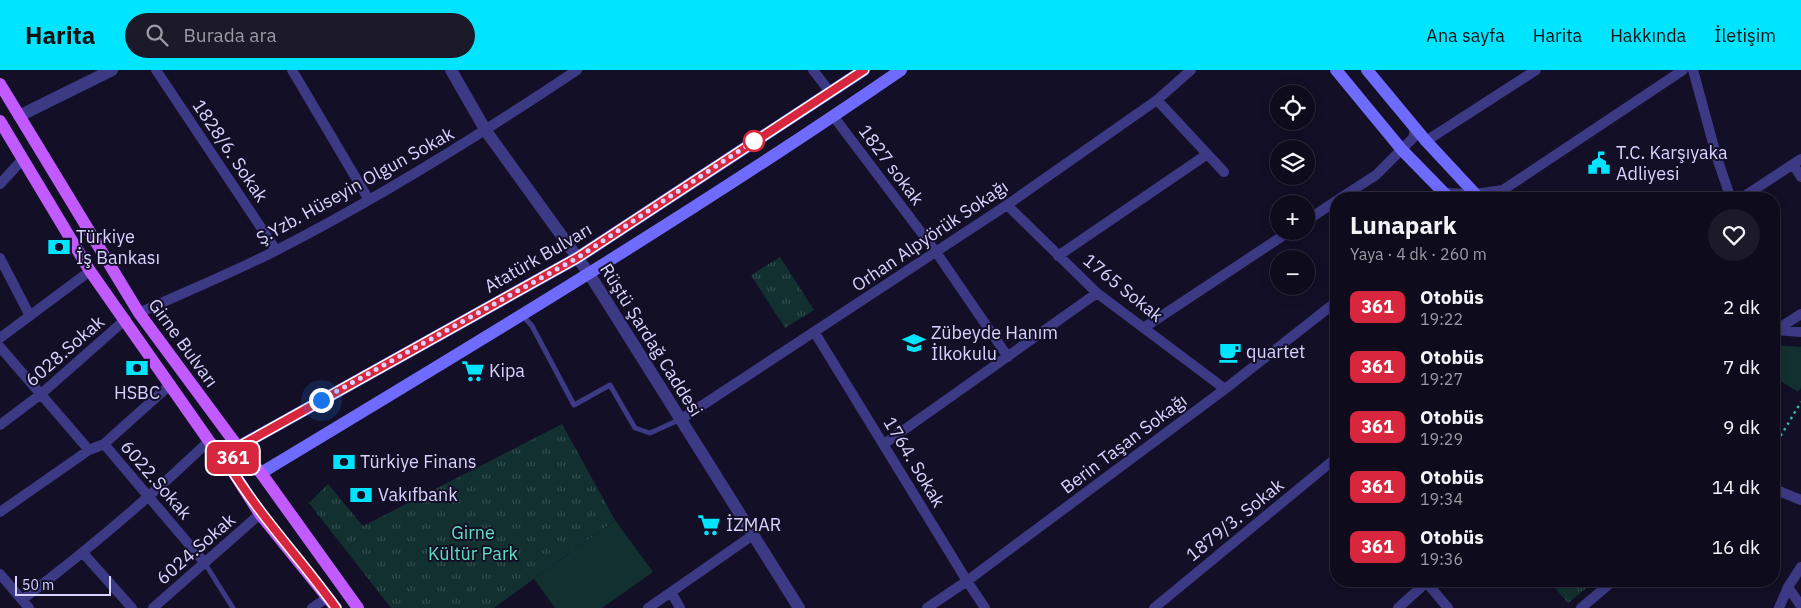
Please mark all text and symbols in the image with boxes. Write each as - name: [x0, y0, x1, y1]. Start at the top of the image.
- search box: [125, 13, 475, 58]
- text: Harita: [25, 19, 95, 51]
- icon: search: [143, 21, 171, 49]
- text: Burada ara: [183, 23, 277, 47]
- text: Ana sayfa: [1426, 24, 1505, 47]
- text: Harita: [1533, 24, 1582, 47]
- text: Hakkında: [1610, 24, 1686, 47]
- text: İletişim: [1714, 24, 1776, 47]
- map controls: [1270, 85, 1315, 295]
- button: locate: [1270, 85, 1315, 130]
- street label: 1828/6. Sokak: [188, 95, 274, 207]
- street label: 1827 sokak: [854, 120, 929, 210]
- street label: Ş.Yzb. Hüseyin Olgun Sokak: [252, 121, 458, 250]
- unlabelled marker: [743, 130, 765, 152]
- button: layers: [1270, 140, 1315, 185]
- place label: T.C. Karşıyaka Adliyesi: [1616, 141, 1728, 185]
- public building icon: T.C. Karşıyaka Adliyesi: [1586, 150, 1612, 176]
- street label: Orhan Alpyörük Sokağı: [847, 175, 1012, 296]
- button: +: [1270, 195, 1315, 240]
- text: Lunapark: [1350, 209, 1457, 241]
- button: heart: [1708, 209, 1760, 261]
- street label: Atatürk Bulvarı: [480, 218, 596, 298]
- place label: Türkiye İş Bankası: [76, 225, 160, 269]
- bank icon: Türkiye İş Bankası: [46, 234, 72, 260]
- text: Yaya · 4 dk · 260 m: [1350, 244, 1487, 264]
- street label: 1765 Sokak: [1079, 248, 1168, 327]
- button: −: [1270, 250, 1315, 295]
- street label: Rüştü Şardağ Caddesi: [595, 259, 708, 421]
- text: Otobüs: [1420, 285, 1484, 309]
- street label: Girne Bulvarı: [144, 294, 223, 392]
- text: 361: [1361, 295, 1394, 318]
- text: 2 dk: [1723, 295, 1760, 319]
- text: 19:22: [1420, 309, 1463, 329]
- street label: 6028.Sokak: [20, 310, 109, 391]
- place label: Zübeyde Hanım İlkokulu: [931, 321, 1058, 365]
- school or university icon: Zübeyde Hanım İlkokulu: [901, 330, 927, 356]
- cafe icon: quartet: [1217, 339, 1243, 365]
- place label: quartet: [1246, 340, 1305, 363]
- text: Otobüs: [1420, 345, 1484, 369]
- bank icon: HSBC: [124, 355, 150, 381]
- text: 361: [1361, 355, 1394, 378]
- text: 7 dk: [1723, 355, 1760, 379]
- supermarket icon: Kipa: [460, 358, 486, 384]
- place label: Kipa: [489, 359, 525, 382]
- text: 19:27: [1420, 369, 1463, 389]
- place label: HSBC: [114, 381, 160, 404]
- your location: [309, 388, 334, 413]
- street label: Berin Taşan Sokağı: [1056, 389, 1191, 499]
- text: Otobüs: [1420, 405, 1484, 429]
- street label: 1764. Sokak: [878, 412, 951, 512]
- text: 361: [1361, 415, 1394, 438]
- text: 9 dk: [1723, 415, 1760, 439]
- text: 19:29: [1420, 429, 1463, 449]
- street label: 6022.Sokak: [116, 435, 197, 524]
- line badge: 361: [204, 442, 262, 474]
- text: 361: [217, 446, 249, 469]
- bank icon: Türkiye Finans: [331, 449, 357, 475]
- place label: Türkiye Finans: [360, 450, 477, 473]
- text: Otobüs: [1420, 465, 1484, 489]
- street label: 1879/3. Sokak: [1181, 473, 1289, 566]
- text: 361: [1361, 475, 1394, 498]
- text: 14 dk: [1712, 475, 1760, 499]
- bank icon: Vakıfbank: [348, 482, 374, 508]
- place label: Vakıfbank: [378, 483, 458, 506]
- text: 19:34: [1420, 489, 1463, 509]
- street label: 6024.Sokak: [151, 508, 240, 589]
- supermarket icon: İZMAR: [696, 512, 722, 538]
- place label: İZMAR: [726, 513, 781, 536]
- park label: Girne Kültür Park: [428, 521, 519, 565]
- text: Otobüs: [1420, 525, 1484, 549]
- text: 361: [1361, 535, 1394, 558]
- text: 16 dk: [1712, 535, 1760, 559]
- text: 19:36: [1420, 549, 1463, 569]
- scale bar: [15, 573, 111, 596]
- text: 50 m: [22, 576, 54, 594]

